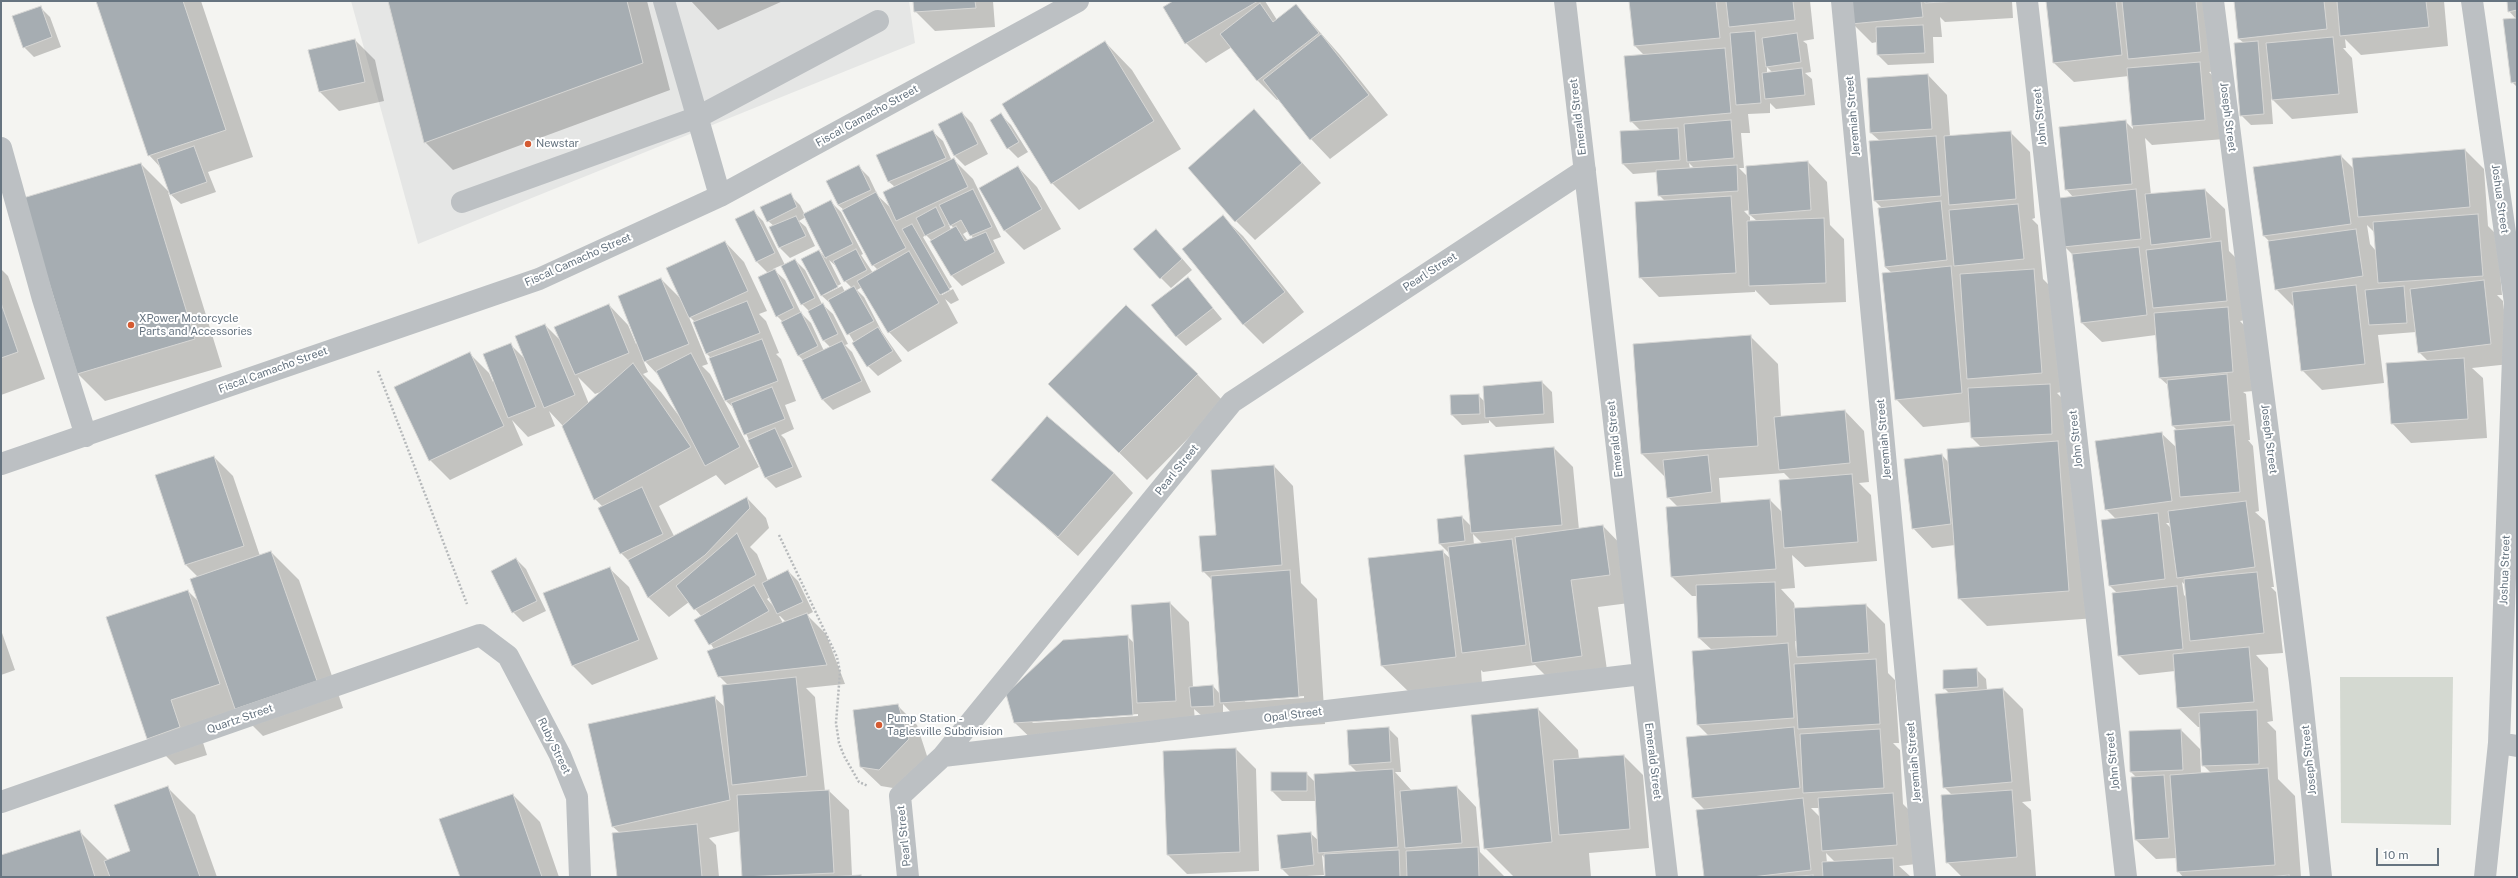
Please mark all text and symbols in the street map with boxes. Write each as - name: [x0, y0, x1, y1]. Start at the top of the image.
- street label: Jeremiah Street: [1843, 75, 1863, 157]
- street label: Emerald Street: [1567, 78, 1589, 156]
- street label: Joseph Street: [2217, 81, 2239, 153]
- street label: Fiscal Camacho Street: [813, 82, 921, 150]
- street label: John Street: [2030, 87, 2050, 147]
- place label: Newstar: [536, 137, 579, 151]
- marker: Newstar: [523, 139, 533, 149]
- street label: Joshua Street: [2489, 164, 2511, 234]
- street label: Fiscal Camacho Street: [523, 231, 633, 289]
- street label: Pearl Street: [1401, 250, 1459, 294]
- place label: XPower Motorcycle Parts and Accessories: [139, 312, 252, 338]
- marker: XPower Motorcycle Parts and Accessories: [126, 320, 136, 330]
- street label: Fiscal Camacho Street: [217, 344, 329, 396]
- street label: Jeremiah Street: [1874, 398, 1894, 480]
- street label: Emerald Street: [1604, 400, 1626, 478]
- street label: Joseph Street: [2258, 403, 2280, 475]
- street label: John Street: [2066, 409, 2086, 469]
- street label: Pearl Street: [1152, 442, 1202, 498]
- street label: Joshua Street: [2497, 535, 2513, 605]
- street label: Quartz Street: [205, 701, 275, 737]
- street label: Opal Street: [1263, 705, 1323, 725]
- place label: Pump Station - Taglesville Subdivision: [887, 712, 1003, 738]
- street label: Ruby Street: [535, 716, 573, 776]
- marker: Pump Station - Taglesville Subdivision: [874, 720, 884, 730]
- street label: Jeremiah Street: [1904, 721, 1924, 803]
- street label: Emerald Street: [1642, 722, 1664, 800]
- street label: Joseph Street: [2299, 725, 2319, 795]
- street label: John Street: [2103, 731, 2123, 791]
- street label: Pearl Street: [894, 805, 914, 867]
- scale bar: [2378, 840, 2441, 866]
- text: 10 m: [2383, 848, 2409, 862]

